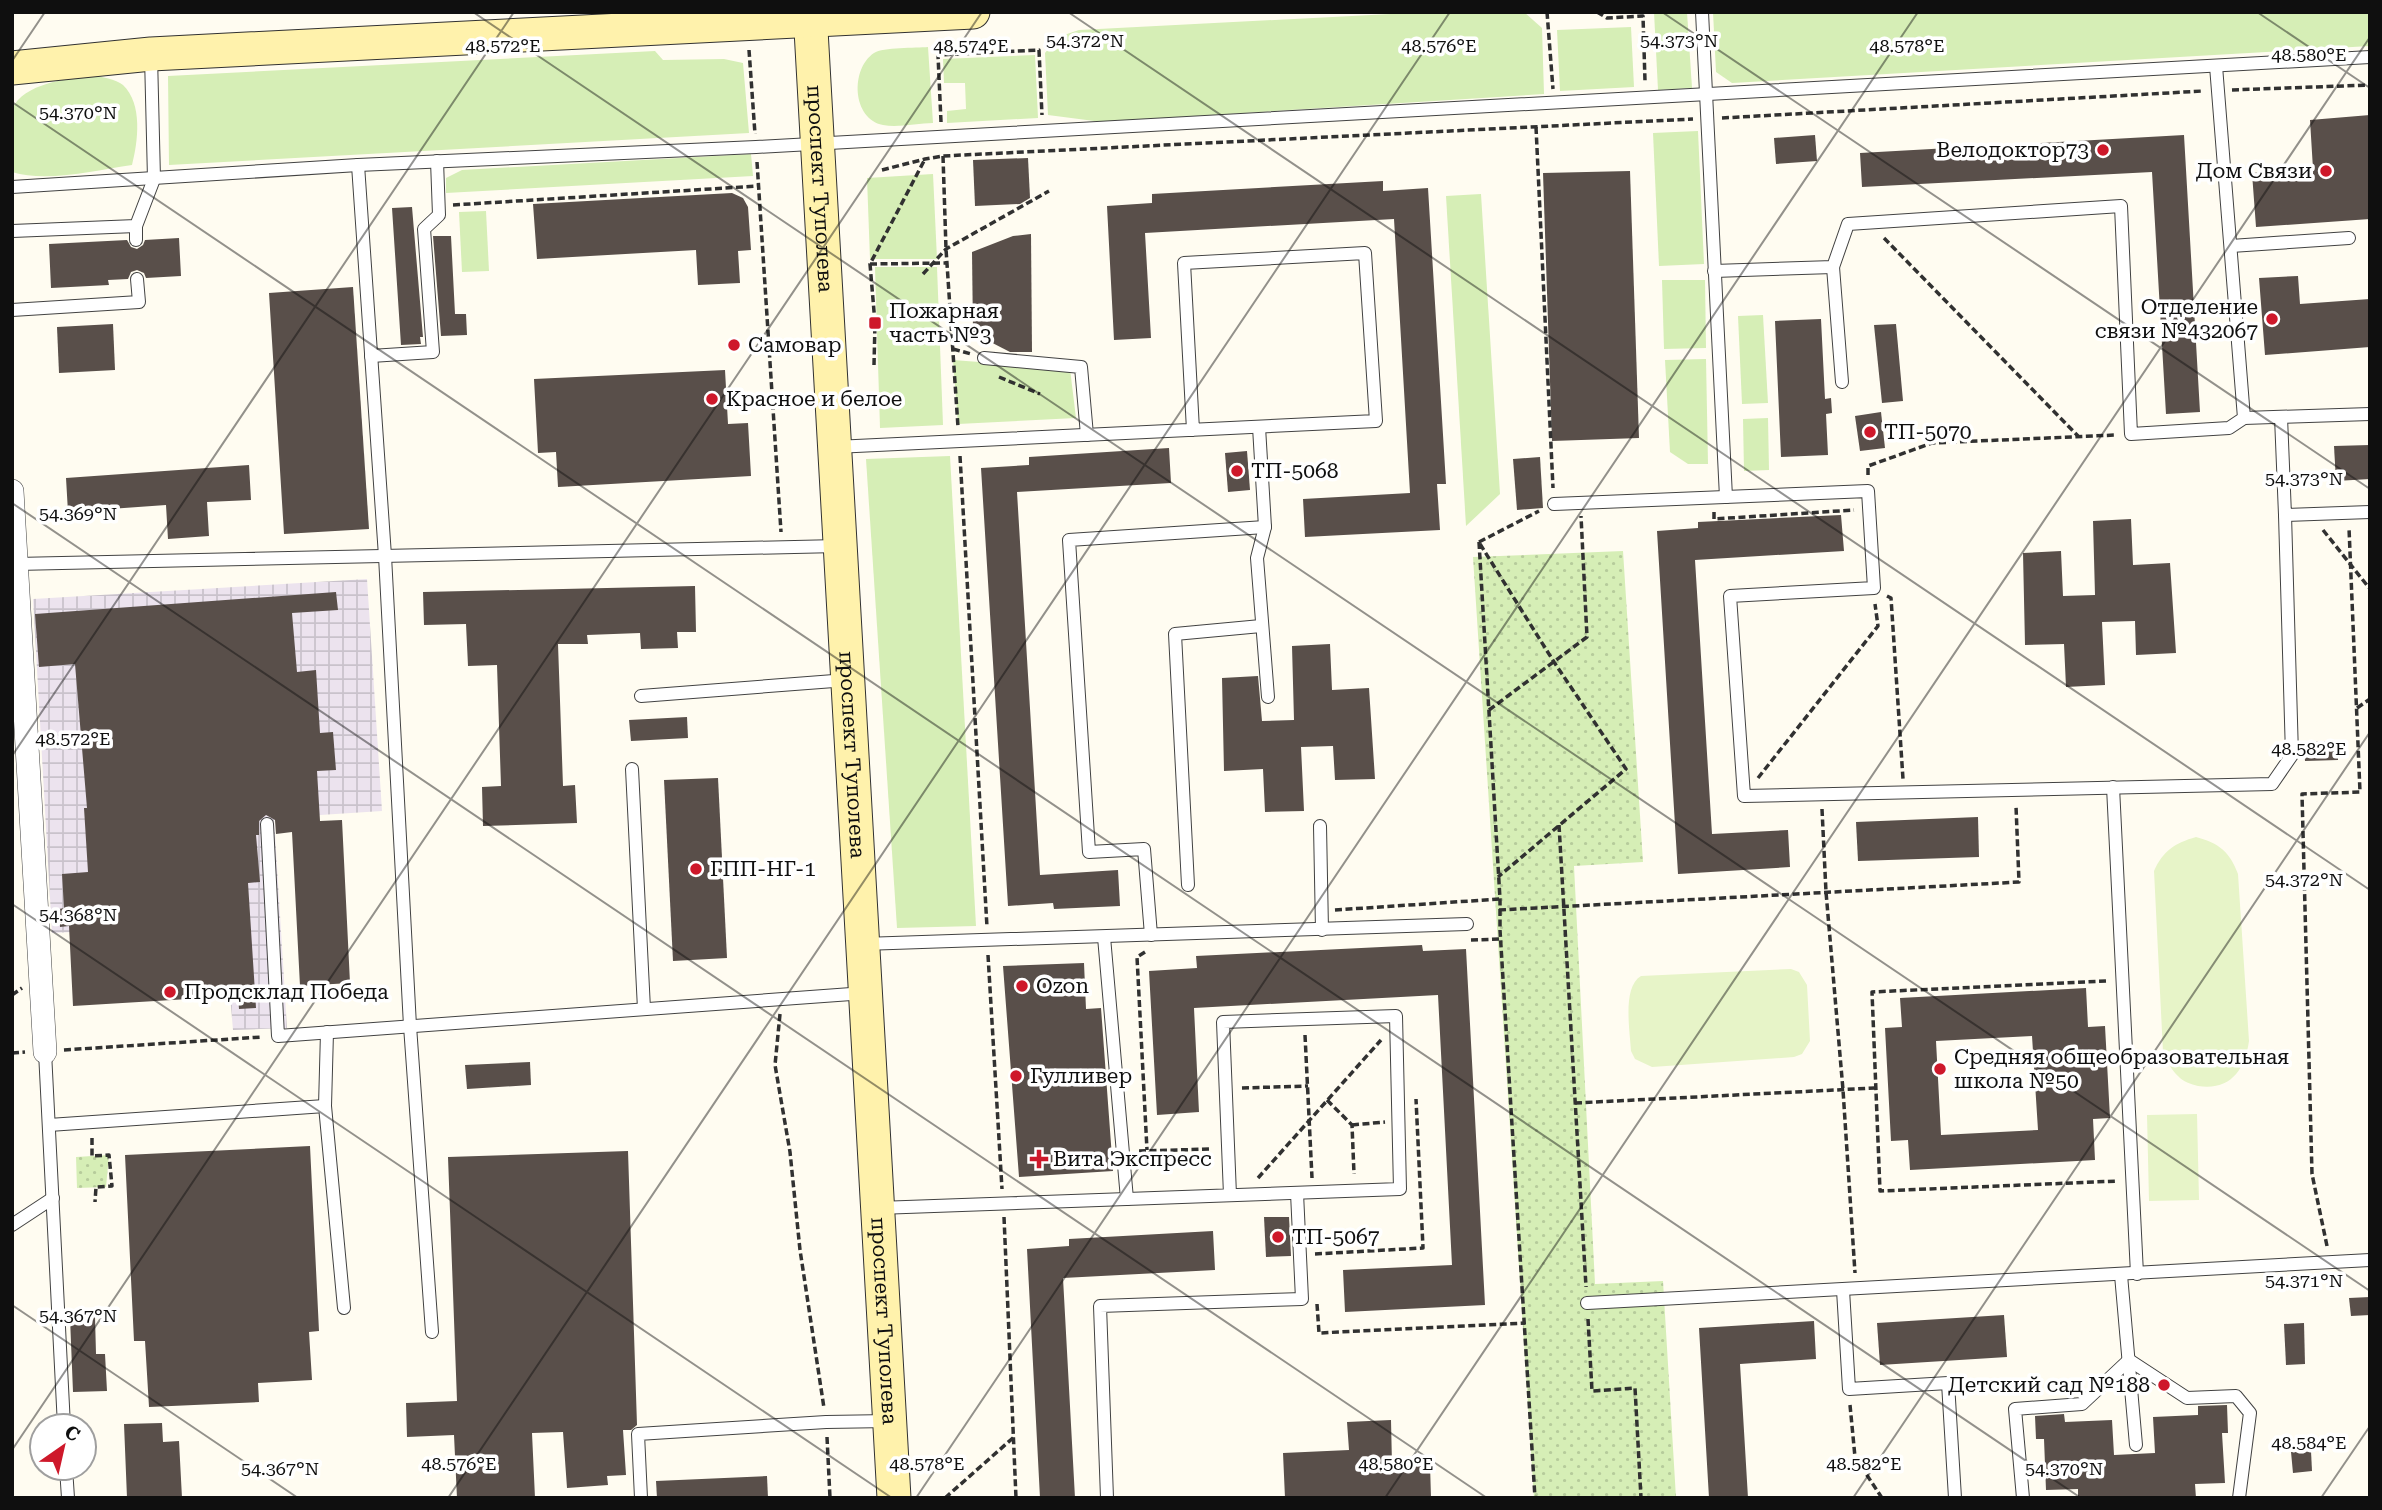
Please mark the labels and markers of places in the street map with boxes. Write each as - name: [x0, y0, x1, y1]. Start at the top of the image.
- place label: Велодоктор73: [1936, 138, 2089, 162]
- marker: Велодоктор73: [2095, 142, 2111, 158]
- place label: Дом Связи: [2196, 159, 2312, 183]
- marker: Дом Связи: [2318, 163, 2334, 179]
- place label: Отделение связи №432067: [2095, 295, 2258, 343]
- place label: Пожарная часть №3: [889, 299, 999, 347]
- marker: Отделение связи №432067: [2264, 311, 2280, 327]
- marker: Пожарная часть №3: [867, 315, 883, 331]
- place label: Самовар: [748, 333, 841, 357]
- marker: Самовар: [726, 337, 742, 353]
- place label: Красное и белое: [726, 387, 902, 411]
- marker: Красное и белое: [704, 391, 720, 407]
- place label: ТП-5070: [1884, 420, 1972, 444]
- marker: ТП-5070: [1862, 424, 1878, 440]
- place label: ТП-5068: [1251, 459, 1339, 483]
- marker: ТП-5068: [1229, 463, 1245, 479]
- place label: ГПП-НГ-1: [710, 857, 816, 881]
- marker: ГПП-НГ-1: [688, 861, 704, 877]
- place label: Ozon: [1036, 974, 1089, 998]
- marker: Ozon: [1014, 978, 1030, 994]
- place label: Продсклад Победа: [184, 980, 389, 1004]
- marker: Продсклад Победа: [162, 984, 178, 1000]
- place label: Средняя общеобразовательная школа №50: [1954, 1045, 2289, 1093]
- marker: Средняя общеобразовательная школа №50: [1932, 1061, 1948, 1077]
- place label: Гулливер: [1030, 1064, 1132, 1088]
- marker: Гулливер: [1008, 1068, 1024, 1084]
- place label: Вита Экспресс: [1053, 1147, 1212, 1171]
- marker: Вита Экспресс: [1031, 1151, 1047, 1167]
- place label: ТП-5067: [1292, 1225, 1380, 1249]
- marker: ТП-5067: [1270, 1229, 1286, 1245]
- place label: Детский сад №188: [1948, 1373, 2150, 1397]
- marker: Детский сад №188: [2156, 1377, 2172, 1393]

